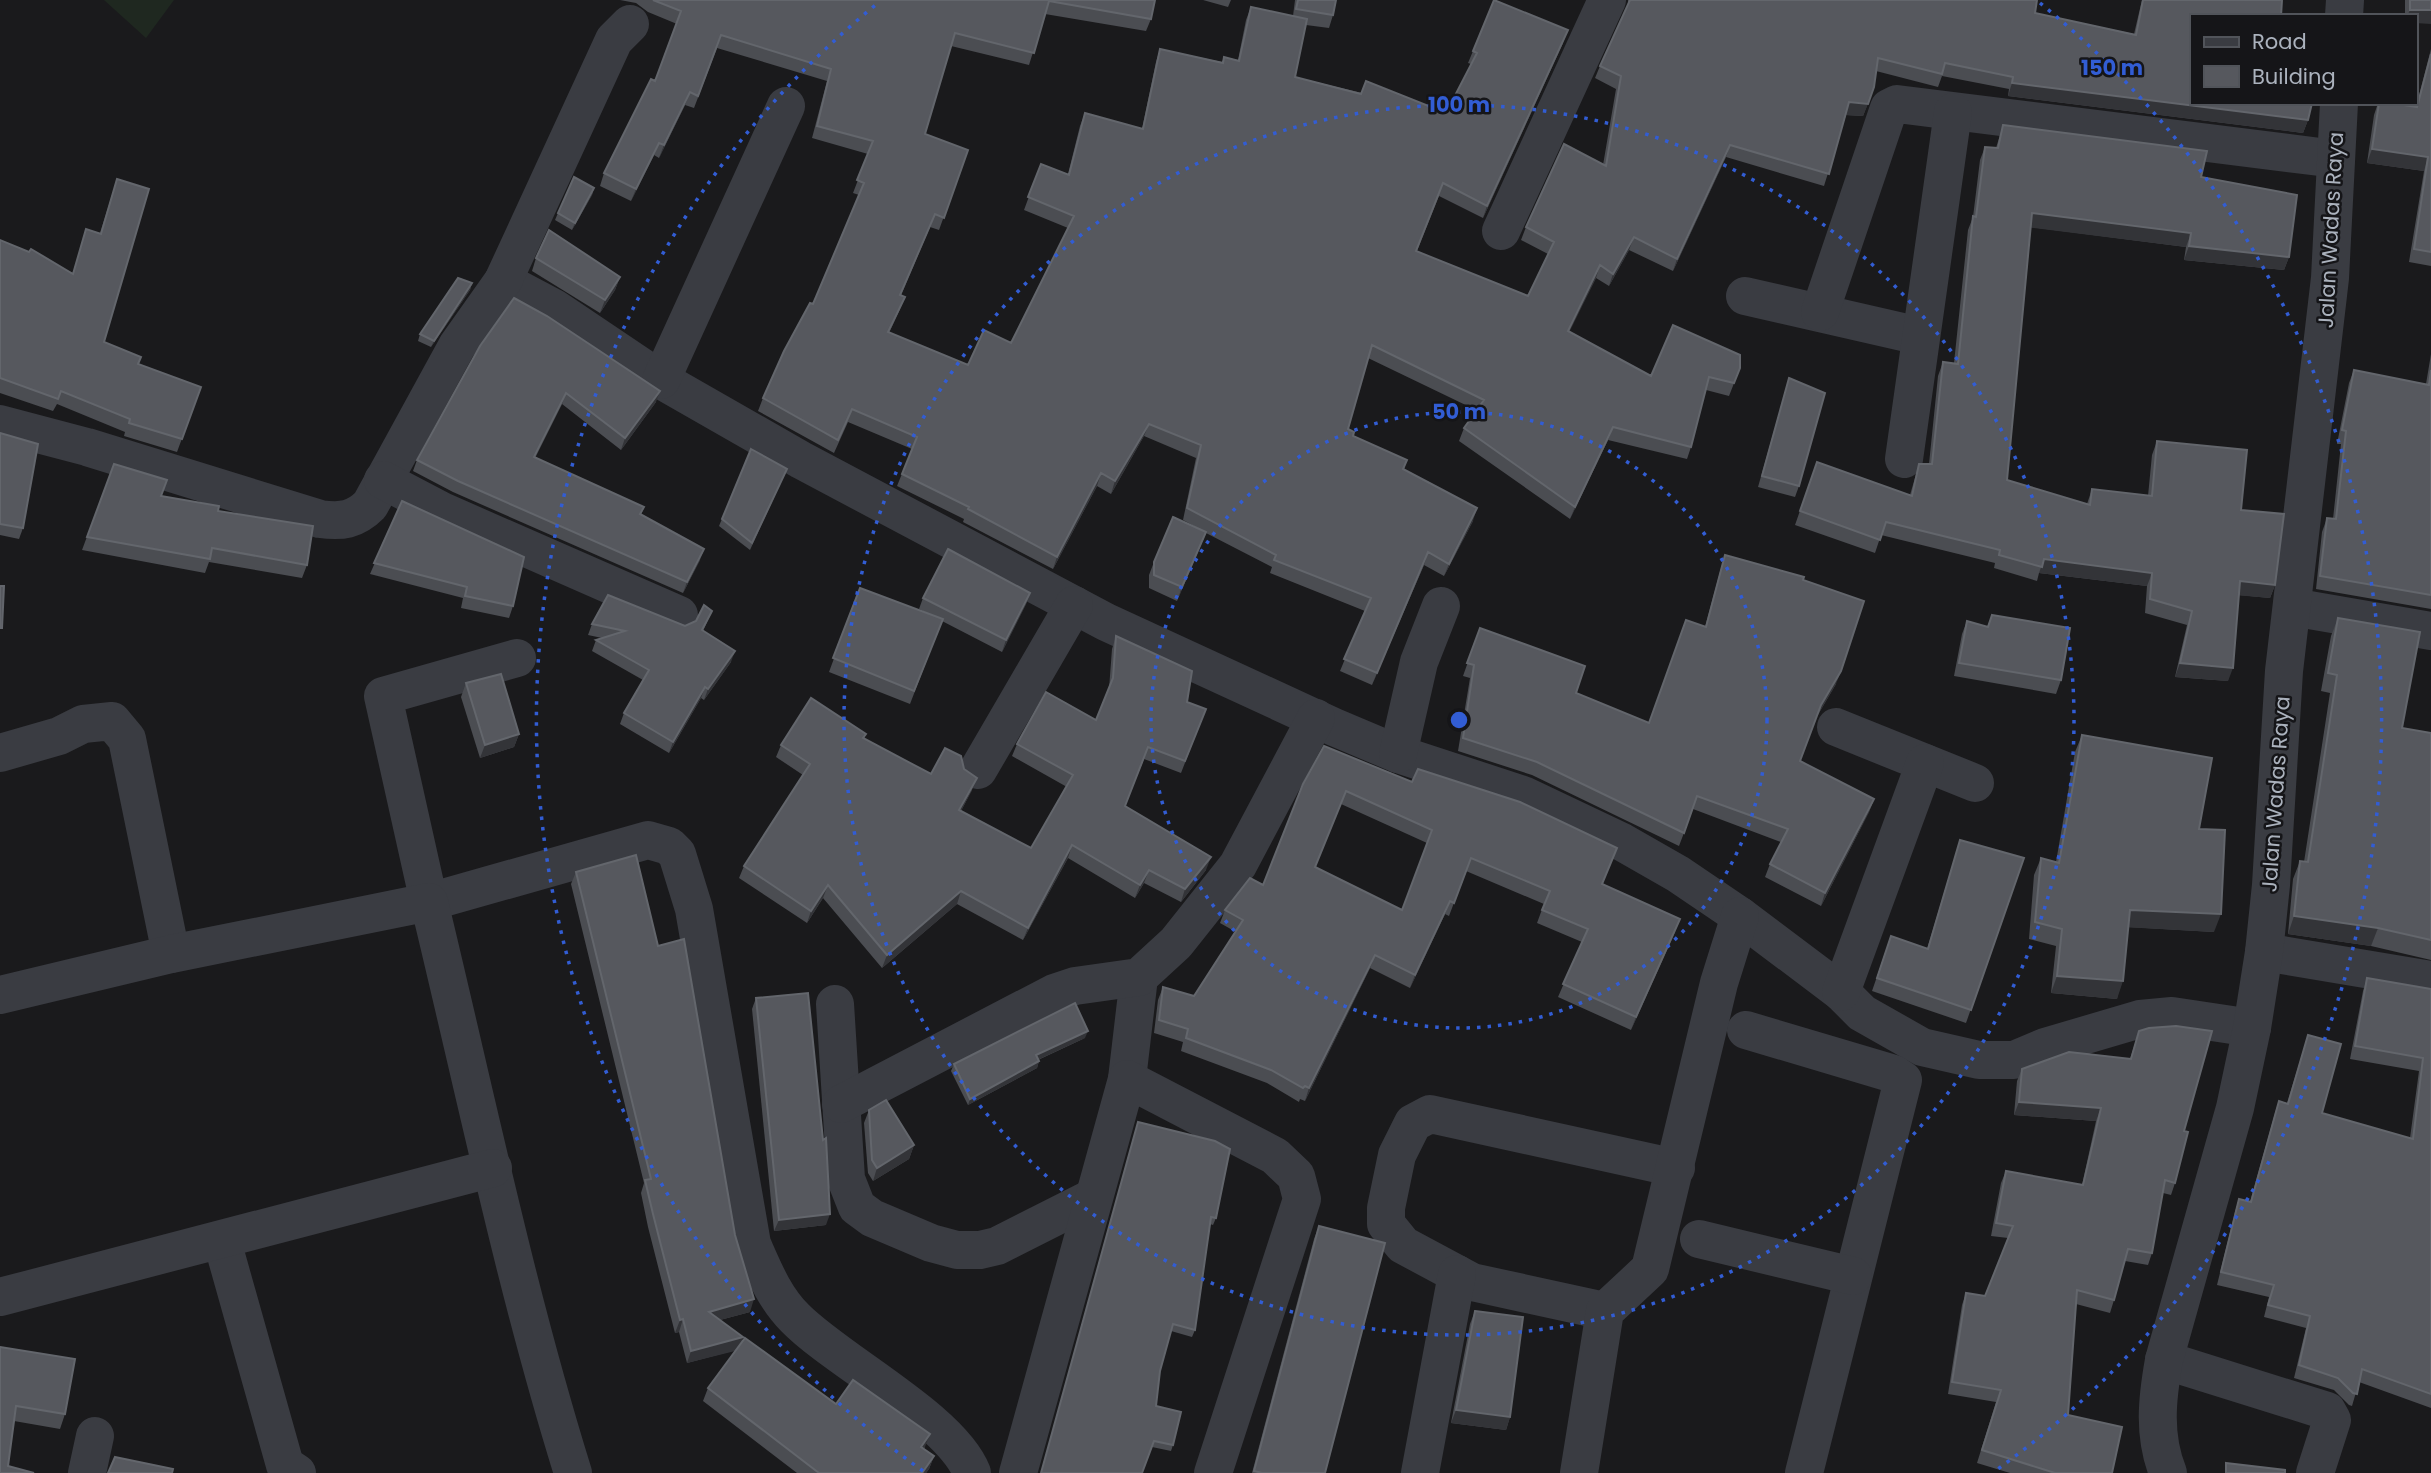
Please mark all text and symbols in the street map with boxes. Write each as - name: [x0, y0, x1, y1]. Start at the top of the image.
- legend: [2190, 14, 2417, 105]
- text: Road: [2252, 27, 2307, 56]
- text: 150 m: [2081, 53, 2143, 82]
- text: Building: [2252, 62, 2336, 91]
- text: 100 m: [1428, 90, 1490, 119]
- street label: Jalan Wadas Raya: [2311, 131, 2350, 329]
- text: 50 m: [1432, 397, 1486, 426]
- street label: Jalan Wadas Raya: [2254, 695, 2297, 893]
- centre of rings: [1447, 708, 1471, 732]

